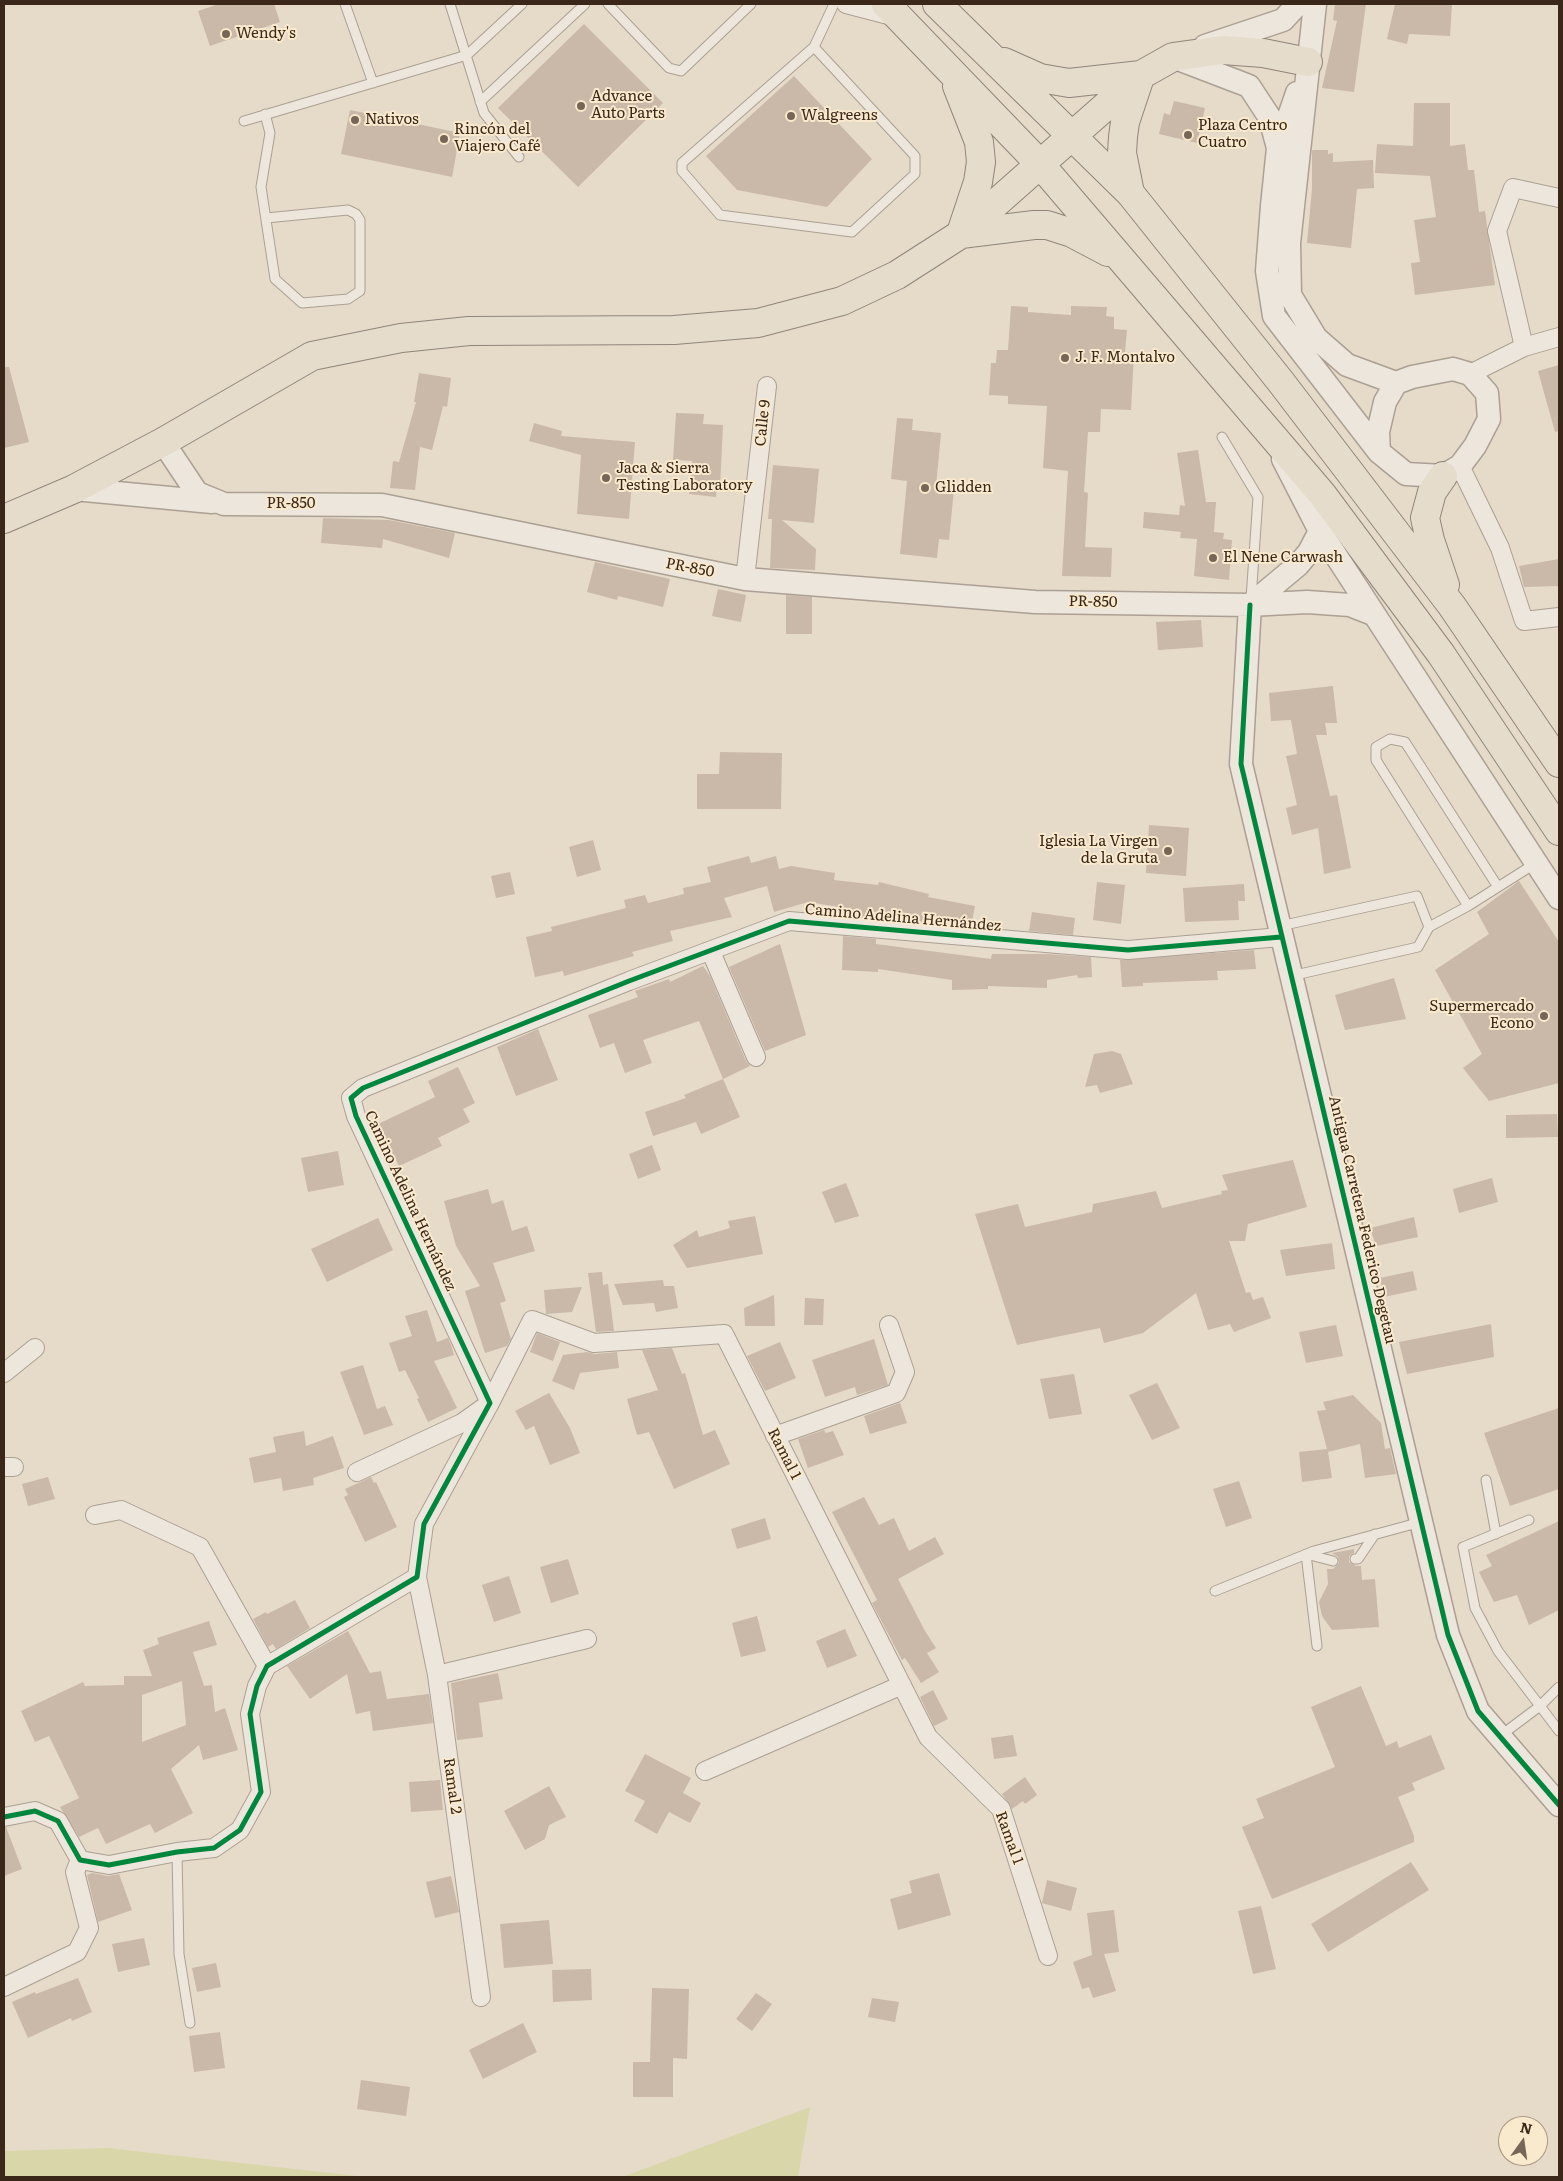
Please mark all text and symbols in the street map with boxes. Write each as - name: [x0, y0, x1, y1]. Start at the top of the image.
- place label: Wendy's: [236, 25, 296, 43]
- marker: Wendy's: [220, 28, 232, 40]
- place label: Advance Auto Parts: [591, 88, 665, 123]
- marker: Advance Auto Parts: [575, 100, 587, 112]
- place label: Walgreens: [801, 107, 878, 125]
- marker: Walgreens: [785, 110, 797, 122]
- place label: Nativos: [365, 111, 419, 129]
- marker: Nativos: [349, 114, 361, 126]
- place label: Plaza Centro Cuatro: [1198, 117, 1288, 152]
- place label: Rincón del Viajero Café: [454, 121, 541, 156]
- marker: Plaza Centro Cuatro: [1182, 129, 1194, 141]
- marker: Rincón del Viajero Café: [438, 133, 450, 145]
- place label: J. F. Montalvo: [1075, 349, 1175, 367]
- marker: J. F. Montalvo: [1059, 352, 1071, 364]
- street label: Calle 9: [752, 399, 774, 447]
- place label: Jaca & Sierra Testing Laboratory: [616, 460, 753, 495]
- marker: Jaca & Sierra Testing Laboratory: [600, 472, 612, 484]
- place label: Glidden: [935, 479, 992, 497]
- marker: Glidden: [919, 482, 931, 494]
- street label: PR-850: [266, 495, 316, 513]
- place label: El Nene Carwash: [1223, 549, 1343, 567]
- marker: El Nene Carwash: [1207, 552, 1219, 564]
- street label: PR-850: [664, 554, 716, 582]
- street label: PR-850: [1068, 593, 1118, 611]
- place label: Iglesia La Virgen de la Gruta: [1039, 833, 1158, 868]
- marker: Iglesia La Virgen de la Gruta: [1162, 845, 1174, 857]
- street label: Camino Adelina Hernández: [804, 900, 1002, 936]
- place label: Supermercado Econo: [1429, 998, 1534, 1033]
- marker: Supermercado Econo: [1538, 1010, 1550, 1022]
- street label: Antigua Carretera Federico Degetau: [1325, 1094, 1399, 1346]
- street label: Camino Adelina Hernández: [360, 1108, 460, 1294]
- street label: Ramal 1: [763, 1425, 805, 1483]
- street label: Ramal 2: [439, 1757, 465, 1815]
- street label: Ramal 1: [991, 1809, 1027, 1867]
- north arrow: [1498, 2116, 1548, 2166]
- text: N: [1518, 2116, 1535, 2139]

